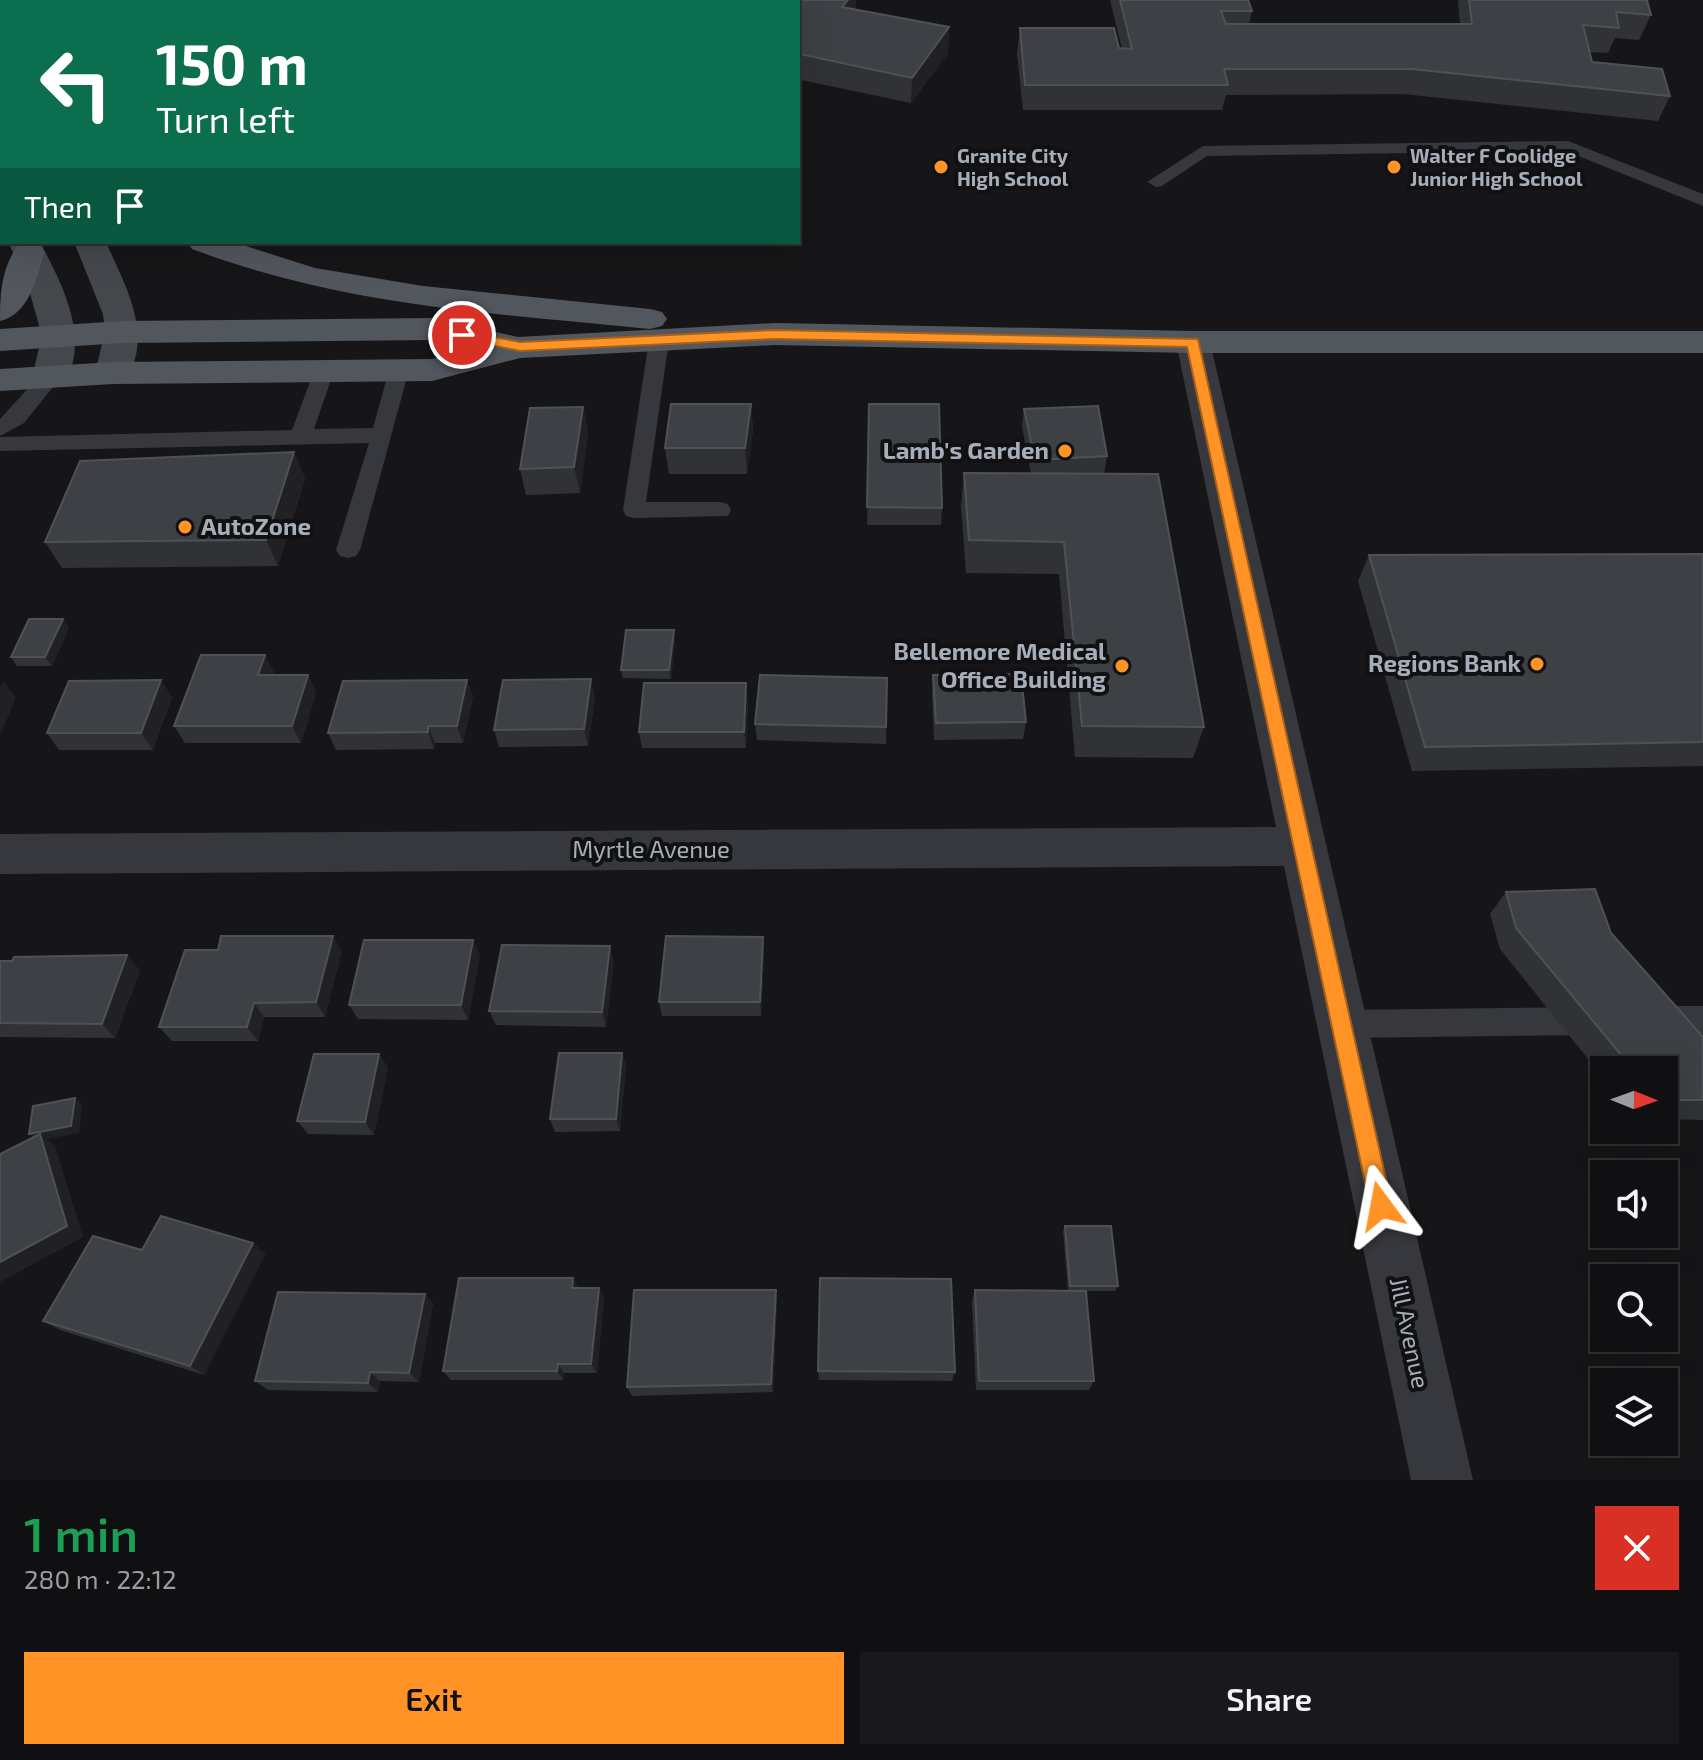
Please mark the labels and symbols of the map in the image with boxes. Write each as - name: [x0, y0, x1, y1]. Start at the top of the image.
- place label: Granite City High School: [957, 143, 1069, 190]
- place label: Walter F Coolidge Junior High School: [1410, 143, 1583, 190]
- marker: Granite City High School: [932, 158, 950, 176]
- marker: Walter F Coolidge Junior High School: [1385, 158, 1403, 176]
- pin: [428, 301, 496, 369]
- place label: Lamb's Garden: [883, 435, 1049, 464]
- marker: Lamb's Garden: [1056, 442, 1074, 460]
- place label: AutoZone: [201, 511, 311, 540]
- marker: AutoZone: [176, 518, 194, 536]
- place label: Bellemore Medical Office Building: [894, 636, 1106, 693]
- place label: Regions Bank: [1368, 648, 1522, 677]
- marker: Regions Bank: [1528, 655, 1546, 673]
- marker: Bellemore Medical Office Building: [1113, 657, 1131, 675]
- street label: Myrtle Avenue: [572, 834, 730, 863]
- north arrow: [1590, 1056, 1678, 1144]
- position arrow: [1339, 1164, 1423, 1248]
- street label: Jill Avenue: [1385, 1274, 1436, 1391]

